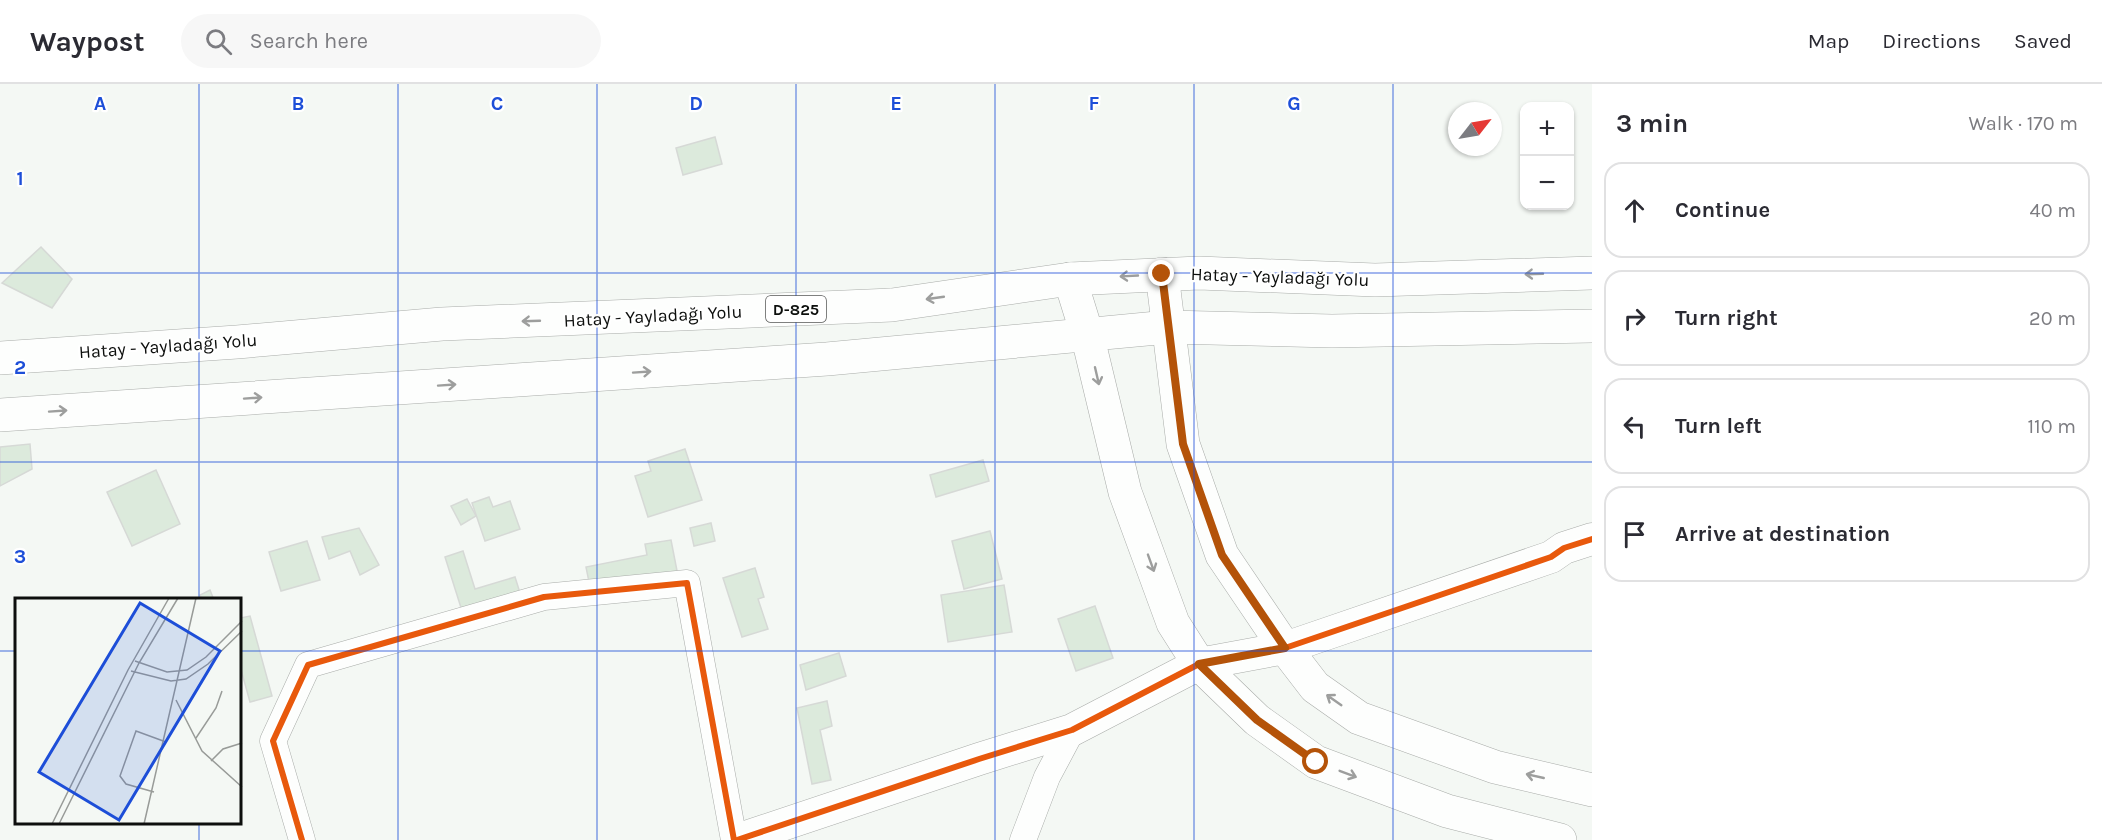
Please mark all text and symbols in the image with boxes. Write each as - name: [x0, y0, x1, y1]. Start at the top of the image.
- search box: [181, 14, 601, 68]
- text: Waypost: [30, 25, 145, 58]
- icon: search: [202, 25, 235, 58]
- text: Search here: [250, 28, 368, 54]
- text: Map: [1808, 29, 1849, 53]
- text: Directions: [1882, 29, 1981, 53]
- text: Saved: [2014, 29, 2072, 53]
- text: A: [94, 92, 107, 115]
- text: B: [292, 92, 304, 115]
- text: C: [491, 92, 503, 115]
- text: D: [689, 92, 703, 115]
- text: E: [890, 92, 902, 115]
- text: F: [1089, 92, 1100, 115]
- text: G: [1287, 92, 1301, 115]
- north arrow: [1448, 102, 1502, 156]
- map controls: [1520, 102, 1574, 210]
- button: +: [1520, 102, 1574, 156]
- text: 3 min: [1616, 108, 1688, 139]
- text: Walk · 170 m: [1968, 112, 2078, 135]
- button: −: [1520, 156, 1574, 210]
- text: 1: [16, 167, 24, 190]
- icon: ahead: [1618, 194, 1651, 227]
- text: Continue: [1675, 197, 1770, 223]
- text: 40 m: [2030, 199, 2076, 222]
- route end: [1148, 260, 1174, 286]
- street label: Hatay - Yayladağı Yolu: [1190, 263, 1370, 291]
- one-way arrow: [1524, 269, 1544, 280]
- one-way arrow: [1119, 270, 1139, 281]
- one-way arrow: [926, 293, 946, 304]
- road number: D-825: [766, 296, 826, 322]
- street label: Hatay - Yayladağı Yolu: [563, 300, 743, 332]
- icon: right: [1618, 302, 1651, 335]
- text: Turn right: [1675, 305, 1778, 331]
- text: 20 m: [2029, 307, 2076, 330]
- one-way arrow: [522, 315, 542, 327]
- street label: Hatay - Yayladağı Yolu: [78, 329, 258, 363]
- text: 2: [14, 356, 26, 379]
- one-way arrow: [632, 366, 652, 377]
- one-way arrow: [1092, 366, 1104, 385]
- one-way arrow: [437, 379, 457, 390]
- one-way arrow: [242, 392, 262, 403]
- one-way arrow: [48, 405, 68, 416]
- icon: left: [1618, 410, 1651, 443]
- text: Turn left: [1675, 413, 1762, 439]
- text: 110 m: [2027, 415, 2076, 438]
- icon: arrive: [1618, 518, 1651, 551]
- text: Arrive at destination: [1675, 521, 1890, 547]
- text: 3: [14, 545, 26, 568]
- one-way arrow: [1146, 553, 1157, 572]
- inset map: [15, 598, 242, 825]
- one-way arrow: [1327, 694, 1343, 706]
- route start: [1302, 748, 1328, 774]
- one-way arrow: [1338, 769, 1357, 780]
- one-way arrow: [1526, 770, 1545, 782]

